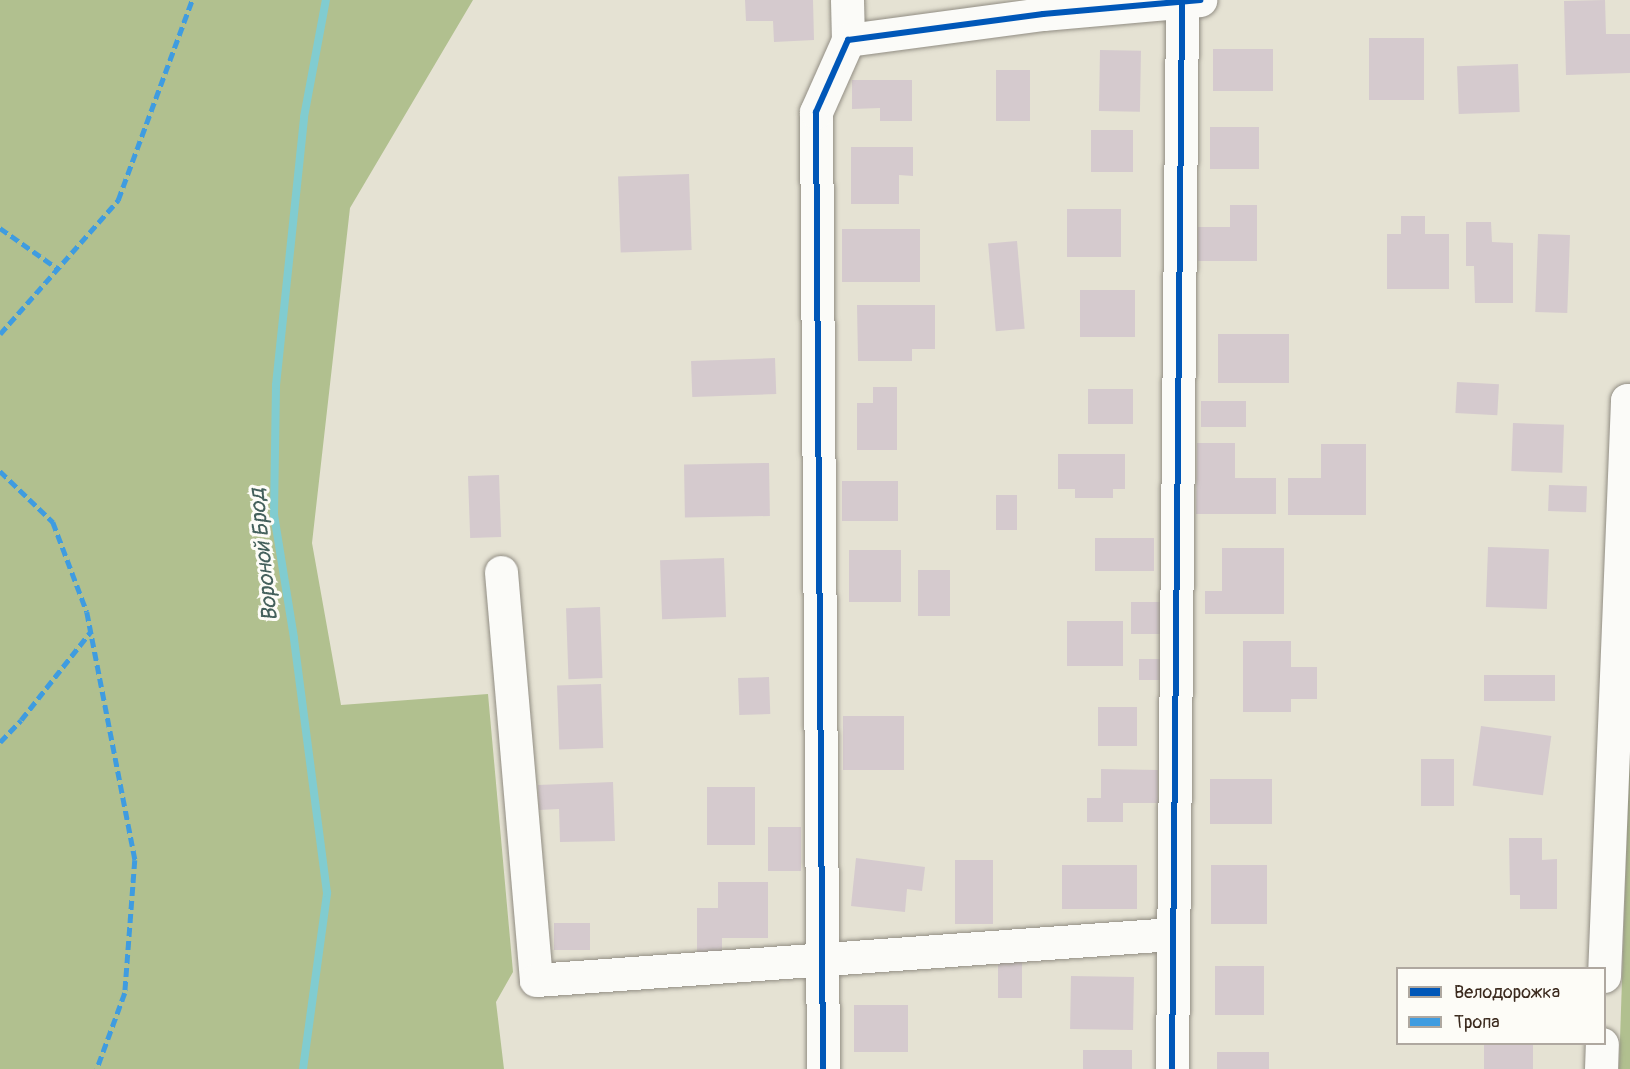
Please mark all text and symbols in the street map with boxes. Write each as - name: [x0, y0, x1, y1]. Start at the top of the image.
- water label: Вороной Брод: [244, 487, 284, 623]
- legend: [1396, 967, 1606, 1045]
- text: Велодорожка: [1454, 981, 1560, 1004]
- text: Тропа: [1454, 1011, 1500, 1034]

